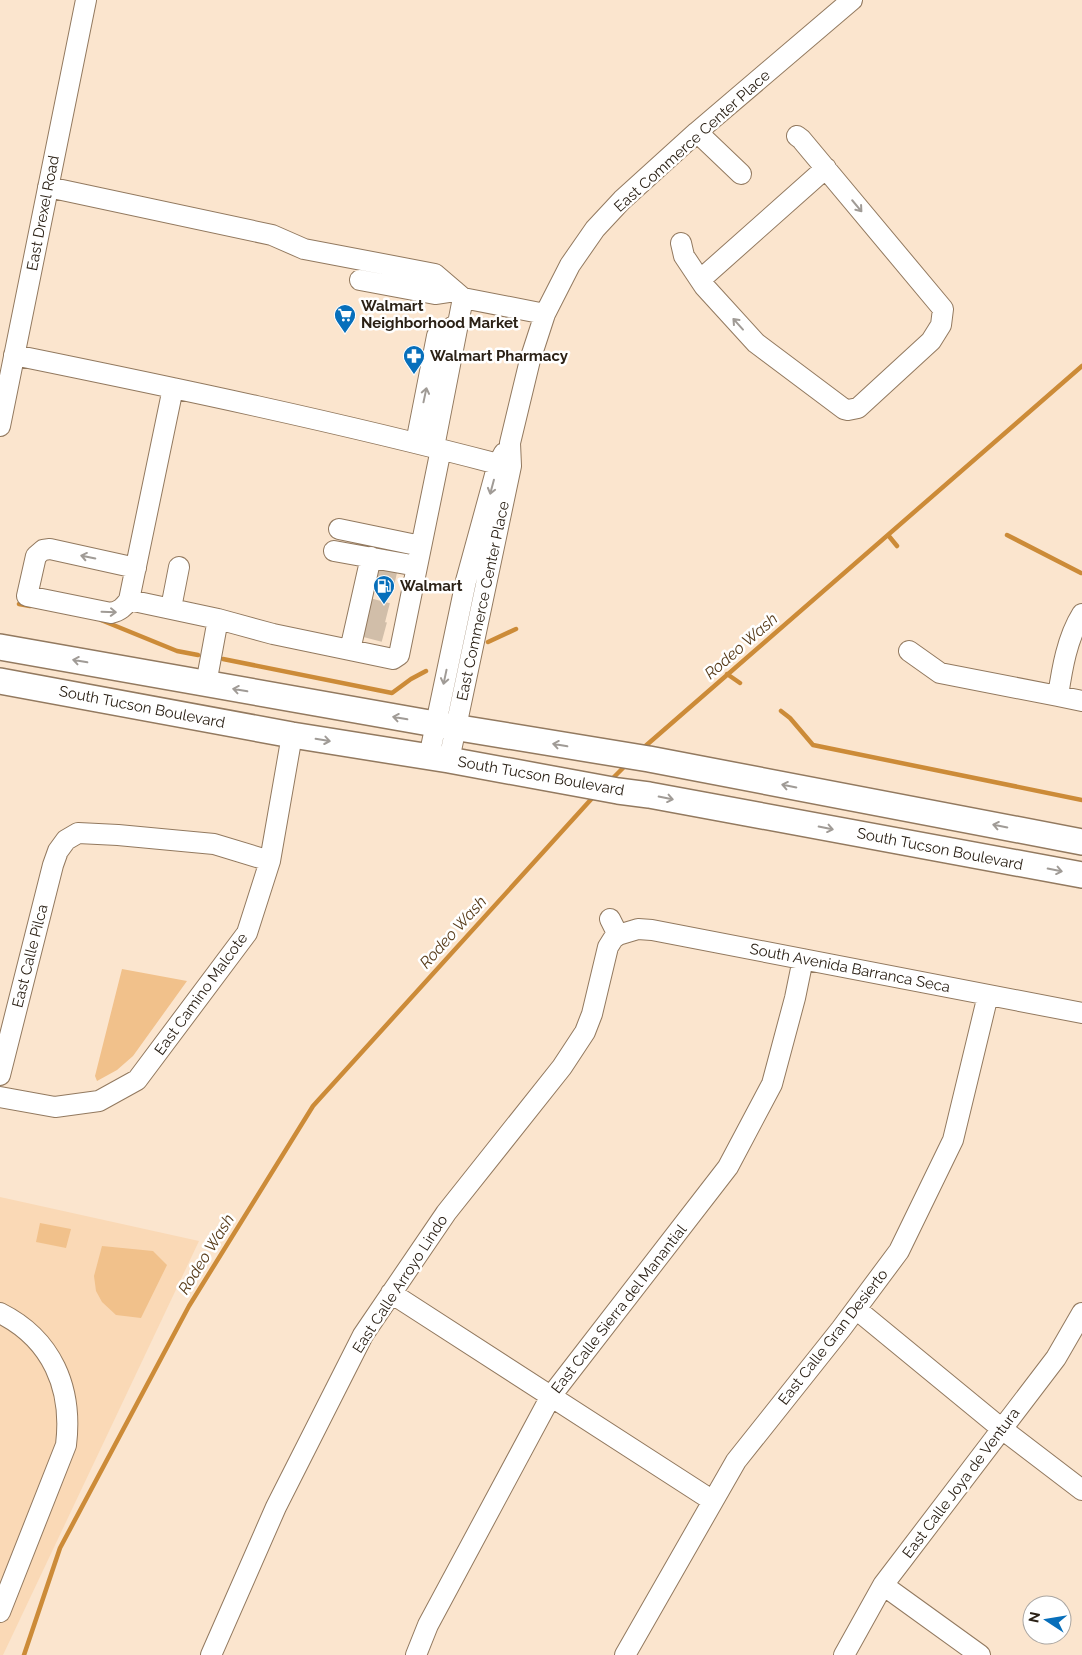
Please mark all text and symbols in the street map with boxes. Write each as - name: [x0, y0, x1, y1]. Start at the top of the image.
- street label: East Commerce Center Place: [610, 66, 774, 216]
- street label: East Drexel Road: [23, 154, 63, 272]
- one-way arrow: [851, 199, 862, 212]
- place label: Walmart Neighborhood Market: [361, 297, 519, 332]
- supermarket icon: Walmart Neighborhood Market: [333, 303, 357, 334]
- one-way arrow: [733, 317, 744, 330]
- pharmacy icon: Walmart Pharmacy: [402, 344, 426, 375]
- place label: Walmart Pharmacy: [430, 347, 569, 365]
- one-way arrow: [421, 388, 431, 404]
- one-way arrow: [486, 479, 496, 495]
- street label: East Commerce Center Place: [453, 499, 513, 702]
- one-way arrow: [80, 552, 96, 562]
- fuel station icon: Walmart: [372, 574, 396, 605]
- place label: Walmart: [400, 577, 463, 595]
- one-way arrow: [101, 607, 117, 616]
- water label: Rodeo Wash: [701, 609, 781, 683]
- one-way arrow: [72, 656, 88, 666]
- one-way arrow: [440, 668, 449, 684]
- street label: South Tucson Boulevard: [57, 682, 227, 732]
- one-way arrow: [232, 684, 248, 694]
- one-way arrow: [392, 713, 408, 723]
- one-way arrow: [315, 735, 331, 745]
- one-way arrow: [553, 739, 569, 749]
- street label: South Tucson Boulevard: [456, 752, 626, 800]
- one-way arrow: [781, 780, 797, 790]
- one-way arrow: [658, 794, 674, 803]
- one-way arrow: [992, 820, 1008, 830]
- one-way arrow: [818, 823, 834, 833]
- street label: South Tucson Boulevard: [855, 824, 1025, 874]
- one-way arrow: [1046, 866, 1062, 876]
- water label: Rodeo Wash: [416, 892, 490, 972]
- street label: East Calle Pilca: [8, 903, 52, 1009]
- street label: East Camino Malcote: [151, 929, 251, 1059]
- street label: South Avenida Barranca Seca: [748, 940, 952, 996]
- water label: Rodeo Wash: [174, 1210, 238, 1298]
- street label: East Calle Arroyo Lindo: [349, 1212, 451, 1356]
- street label: East Calle Sierra del Manantial: [547, 1220, 691, 1397]
- street label: East Calle Gran Desierto: [774, 1265, 892, 1408]
- street label: East Calle Joya de Ventura: [899, 1404, 1023, 1562]
- north arrow: [1022, 1595, 1072, 1645]
- text: N: [1025, 1610, 1043, 1624]

